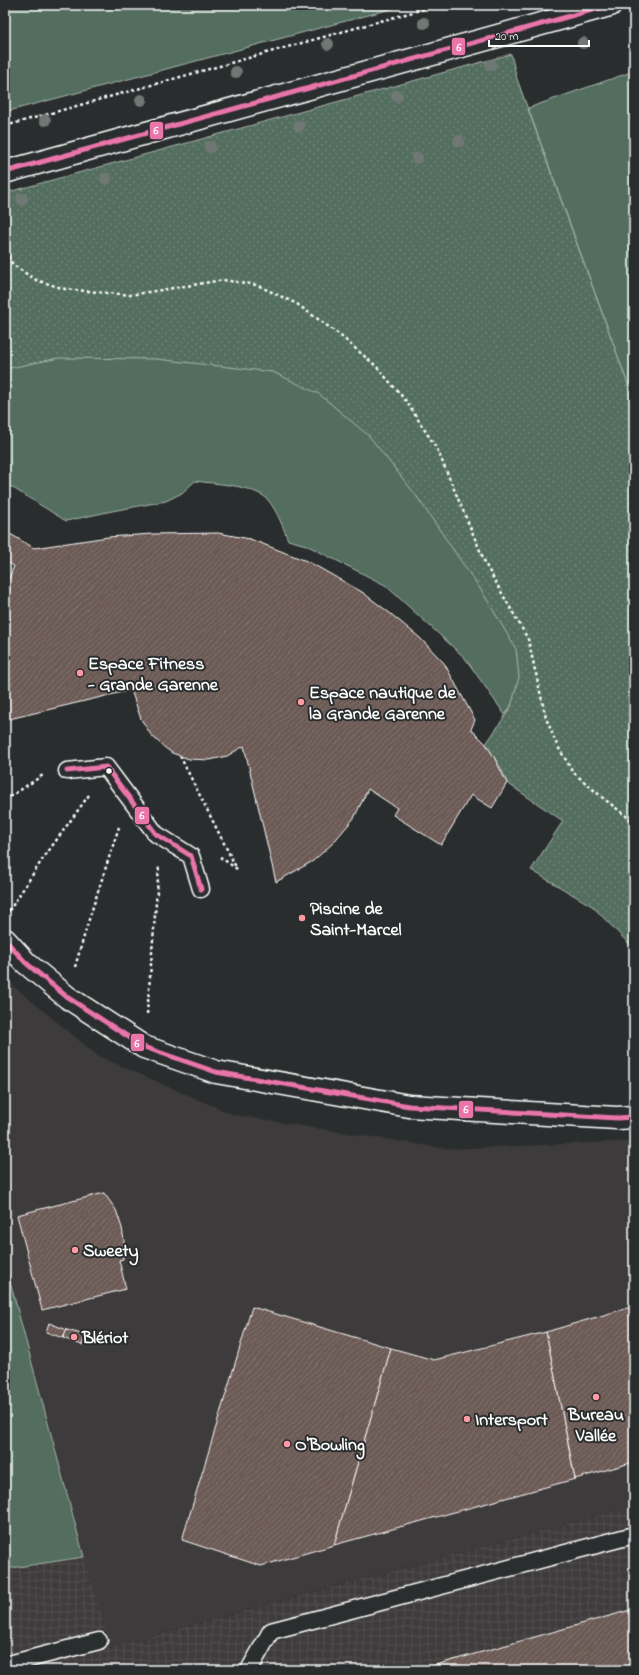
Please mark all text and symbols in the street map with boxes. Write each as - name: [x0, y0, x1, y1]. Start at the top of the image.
- scale bar: [489, 22, 589, 48]
- text: 20 m: [495, 28, 518, 46]
- line badge: 6: [451, 37, 466, 56]
- text: 6: [456, 40, 462, 56]
- line badge: 6: [149, 121, 164, 140]
- text: 6: [153, 123, 159, 139]
- place label: Espace Fitness - Grande Garenne: [87, 652, 219, 699]
- marker: Espace Fitness - Grande Garenne: [75, 668, 85, 678]
- place label: Espace nautique de la Grande Garenne: [309, 681, 457, 728]
- marker: Espace nautique de la Grande Garenne: [296, 697, 306, 707]
- unlabelled marker: [104, 766, 114, 776]
- line badge: 6: [134, 806, 150, 825]
- text: 6: [139, 808, 145, 824]
- place label: Piscine de Saint-Marcel: [310, 897, 402, 944]
- marker: Piscine de Saint-Marcel: [297, 913, 307, 923]
- line badge: 6: [130, 1033, 145, 1052]
- text: 6: [134, 1036, 140, 1052]
- line badge: 6: [458, 1100, 474, 1119]
- text: 6: [463, 1102, 469, 1118]
- place label: Sweety: [83, 1239, 139, 1266]
- marker: Sweety: [70, 1245, 80, 1255]
- place label: Blériot: [81, 1326, 129, 1352]
- marker: Blériot: [69, 1332, 79, 1342]
- marker: Bureau Vallée: [591, 1392, 601, 1402]
- place label: Bureau Vallée: [567, 1403, 624, 1450]
- place label: Intersport: [475, 1408, 549, 1434]
- marker: Intersport: [462, 1414, 472, 1424]
- place label: O'Bowling: [295, 1433, 365, 1460]
- marker: O'Bowling: [282, 1439, 292, 1449]

